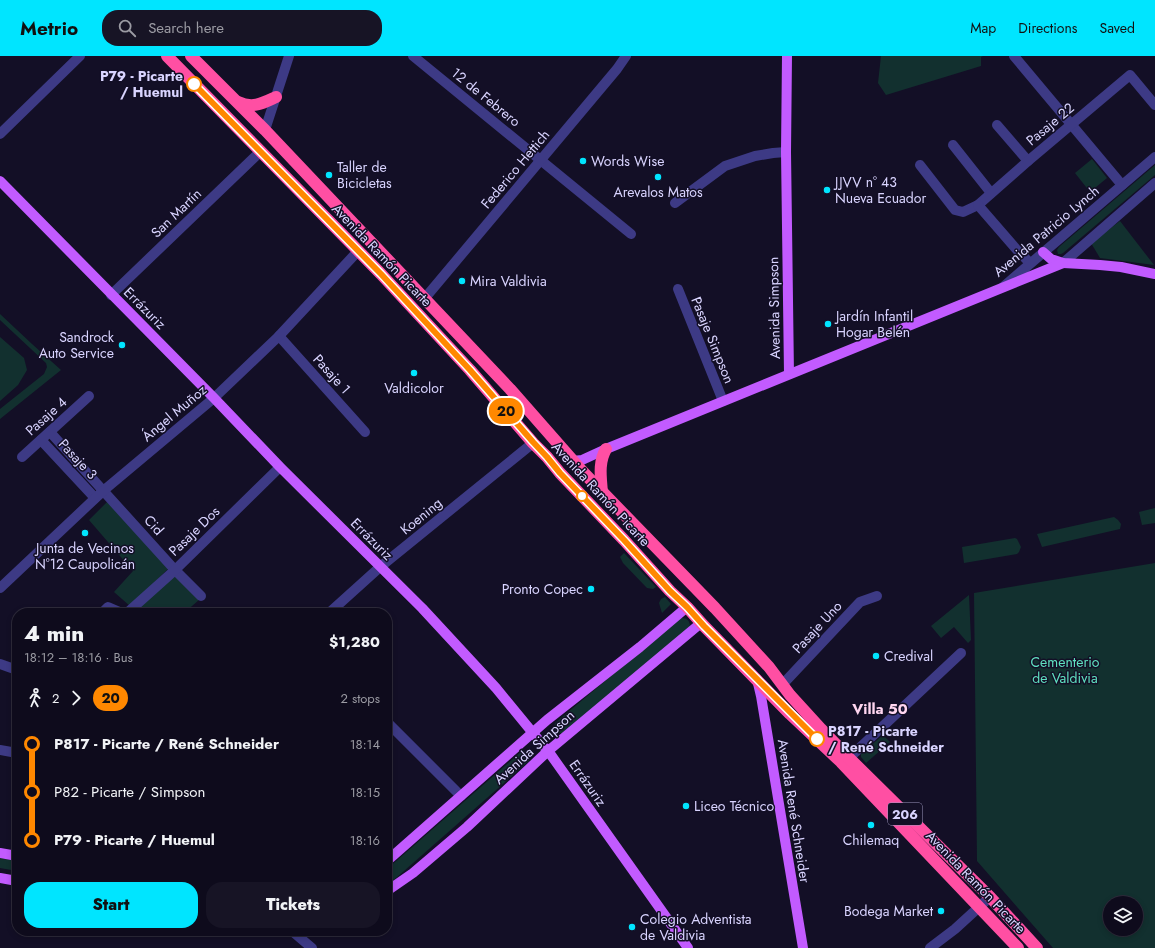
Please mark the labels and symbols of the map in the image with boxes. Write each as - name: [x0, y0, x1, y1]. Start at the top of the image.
- street label: 12 de Febrero: [447, 63, 525, 131]
- place label: P79 - Picarte / Huemul: [100, 66, 183, 102]
- marker: P79 - Picarte / Huemul: [186, 76, 202, 92]
- street label: Pasaje 22: [1022, 98, 1078, 150]
- street label: Federico Hettich: [476, 125, 554, 213]
- place label: Words Wise: [591, 151, 664, 171]
- marker: Words Wise: [578, 156, 588, 166]
- place label: Taller de Bicicletas: [337, 157, 392, 193]
- marker: Taller de Bicicletas: [324, 170, 334, 180]
- marker: Arevalos Matos: [653, 172, 663, 182]
- place label: JJVV n° 43 Nueva Ecuador: [833, 172, 926, 208]
- street label: Avenida Patricio Lynch: [989, 181, 1103, 281]
- place label: Arevalos Matos: [613, 182, 703, 202]
- street label: San Martín: [146, 184, 206, 242]
- marker: JJVV n° 43 Nueva Ecuador: [822, 185, 832, 195]
- street label: Avenida Ramón Picarte: [327, 199, 437, 311]
- street label: Avenida Simpson: [763, 257, 785, 359]
- place label: Mira Valdivia: [470, 271, 547, 291]
- marker: Mira Valdivia: [457, 276, 467, 286]
- street label: Errázuriz: [119, 282, 171, 334]
- street label: Pasaje Simpson: [686, 294, 740, 386]
- place label: Jardín Infantil Hogar Belén: [834, 306, 913, 342]
- marker: Jardín Infantil Hogar Belén: [823, 319, 833, 329]
- place label: Sandrock Auto Service: [39, 327, 115, 363]
- marker: Sandrock Auto Service: [117, 340, 127, 350]
- street label: Pasaje 1: [309, 350, 355, 398]
- marker: Valdicolor: [409, 368, 419, 378]
- place label: Valdicolor: [384, 378, 444, 398]
- street label: Ángel Muñoz: [137, 380, 211, 446]
- street label: Pasaje 4: [21, 392, 71, 440]
- line badge: 20: [488, 398, 524, 424]
- street label: Pasaje 3: [54, 434, 102, 484]
- street label: Avenida Ramón Picarte: [547, 437, 655, 551]
- unlabelled marker: [576, 490, 588, 502]
- street label: Koening: [396, 493, 446, 539]
- street label: Pasaje Dos: [164, 501, 224, 560]
- street label: Cid: [139, 510, 169, 540]
- street label: Errázuriz: [346, 513, 398, 565]
- marker: Junta de Vecinos N°12 Caupolicán: [80, 528, 90, 538]
- place label: Junta de Vecinos N°12 Caupolicán: [34, 538, 135, 574]
- place label: Pronto Copec: [502, 579, 583, 599]
- marker: Pronto Copec: [586, 584, 596, 594]
- street label: Pasaje Uno: [788, 596, 847, 658]
- place label: Credival: [884, 646, 933, 666]
- marker: Credival: [871, 651, 881, 661]
- park label: Cementerio de Valdivia: [1031, 652, 1100, 688]
- district label: Villa 50: [851, 698, 908, 720]
- street label: Avenida Simpson: [489, 705, 579, 789]
- place label: P817 - Picarte / René Schneider: [828, 721, 944, 757]
- marker: P817 - Picarte / René Schneider: [809, 731, 825, 747]
- street label: Avenida René Schneider: [773, 738, 815, 885]
- street label: Errázuriz: [565, 756, 612, 811]
- place label: Liceo Técnico: [694, 796, 774, 816]
- marker: Liceo Técnico: [681, 801, 691, 811]
- road number: 206: [888, 803, 922, 825]
- marker: Chilemaq: [866, 820, 876, 830]
- street label: Avenida Ramón Picarte: [921, 826, 1031, 938]
- place label: Chilemaq: [843, 830, 899, 850]
- place label: Bodega Market: [844, 901, 934, 921]
- marker: Bodega Market: [936, 906, 946, 916]
- place label: Colegio Adventista de Valdivia: [640, 909, 752, 945]
- marker: Colegio Adventista de Valdivia: [627, 922, 637, 932]

